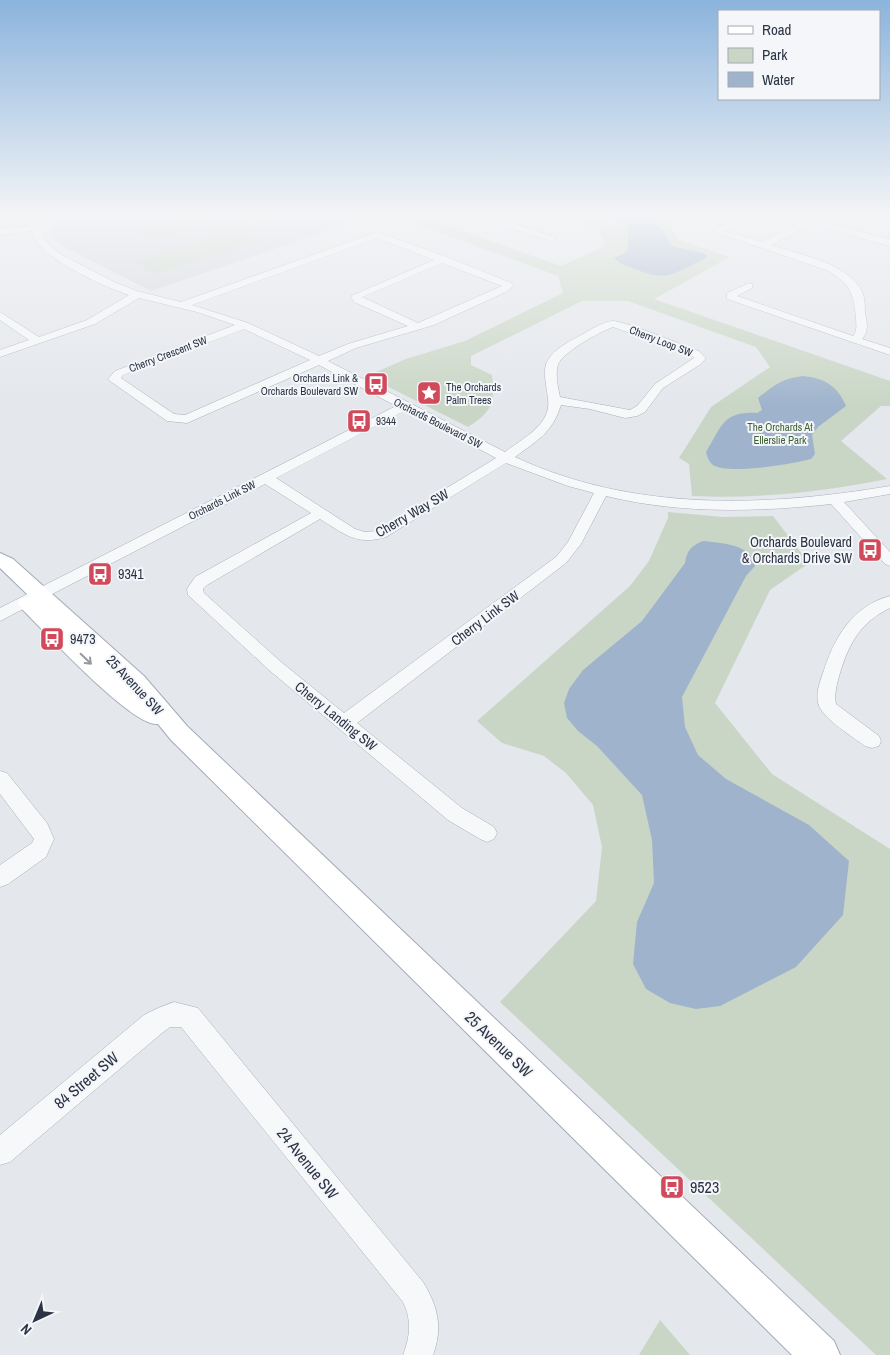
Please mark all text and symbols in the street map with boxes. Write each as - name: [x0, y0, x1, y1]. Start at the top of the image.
- legend: [718, 10, 880, 100]
- text: Road: [762, 19, 791, 40]
- text: Park: [762, 44, 788, 65]
- text: Water: [762, 69, 794, 90]
- street label: Cherry Loop SW: [627, 323, 695, 360]
- street label: Cherry Crescent SW: [127, 332, 210, 375]
- place label: Orchards Link & Orchards Boulevard SW: [261, 371, 358, 398]
- bus stop icon: Orchards Link & Orchards Boulevard SW: [363, 371, 389, 397]
- place icon: The Orchards Palm Trees: [416, 380, 442, 406]
- place label: The Orchards Palm Trees: [446, 380, 502, 407]
- street label: Orchards Boulevard SW: [391, 395, 485, 452]
- bus stop icon: 9344: [346, 408, 372, 434]
- place label: 9344: [376, 414, 396, 428]
- park label: The Orchards At Ellerslie Park: [747, 420, 813, 447]
- street label: Orchards Link SW: [186, 477, 258, 523]
- street label: Cherry Way SW: [372, 485, 452, 541]
- place label: Orchards Boulevard & Orchards Drive SW: [742, 533, 852, 567]
- bus stop icon: Orchards Boulevard & Orchards Drive SW: [857, 537, 883, 563]
- bus stop icon: 9341: [87, 561, 113, 587]
- place label: 9341: [118, 565, 144, 583]
- street label: Cherry Link SW: [447, 586, 523, 650]
- bus stop icon: 9473: [39, 626, 65, 652]
- place label: 9473: [70, 630, 96, 648]
- street label: 25 Avenue SW: [103, 651, 168, 719]
- one-way arrow: [80, 653, 92, 666]
- street label: Cherry Landing SW: [291, 677, 381, 755]
- street label: 25 Avenue SW: [460, 1006, 538, 1082]
- street label: 84 Street SW: [49, 1046, 123, 1114]
- street label: 24 Avenue SW: [272, 1122, 344, 1204]
- bus stop icon: 9523: [659, 1174, 685, 1200]
- place label: 9523: [690, 1176, 719, 1198]
- north arrow: [10, 1295, 60, 1345]
- text: N: [17, 1320, 35, 1339]

